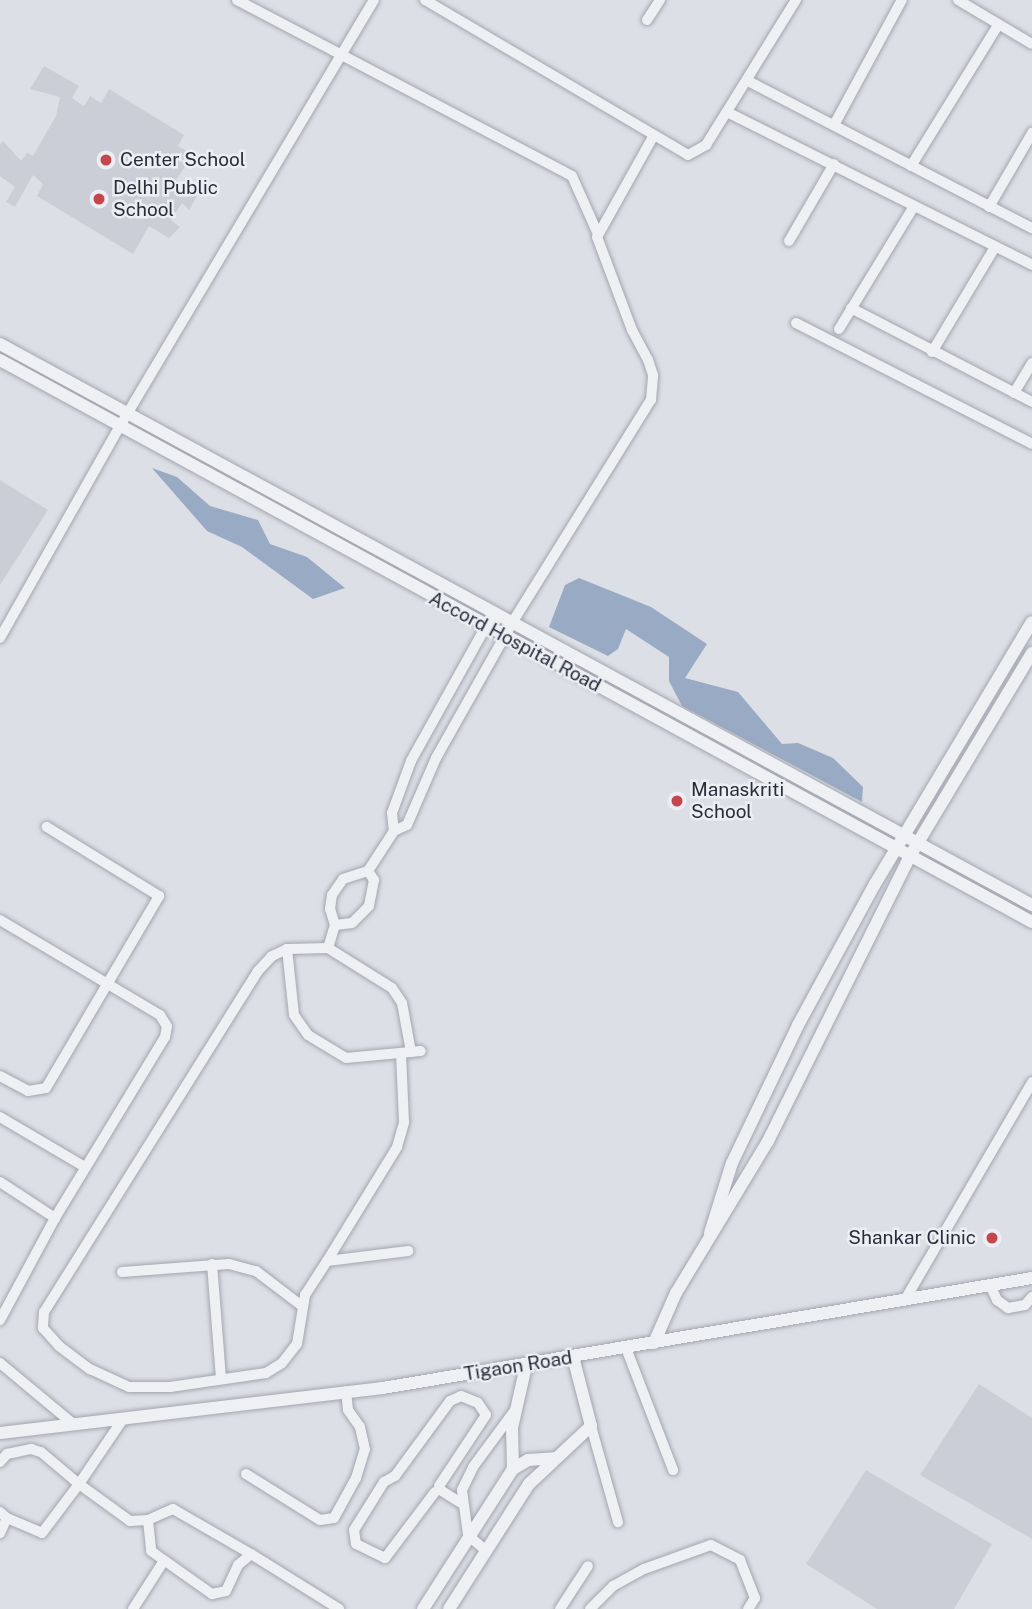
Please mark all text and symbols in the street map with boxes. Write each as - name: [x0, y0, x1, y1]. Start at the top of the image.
- place label: Center School: [120, 149, 245, 171]
- marker: Center School: [98, 152, 114, 168]
- place label: Delhi Public School: [113, 177, 218, 221]
- marker: Delhi Public School: [91, 191, 107, 207]
- street label: Accord Hospital Road: [425, 587, 605, 697]
- place label: Manaskriti School: [691, 779, 784, 823]
- marker: Manaskriti School: [669, 793, 685, 809]
- place label: Shankar Clinic: [848, 1227, 976, 1249]
- marker: Shankar Clinic: [982, 1228, 1002, 1248]
- street label: Tigaon Road: [462, 1346, 574, 1386]

